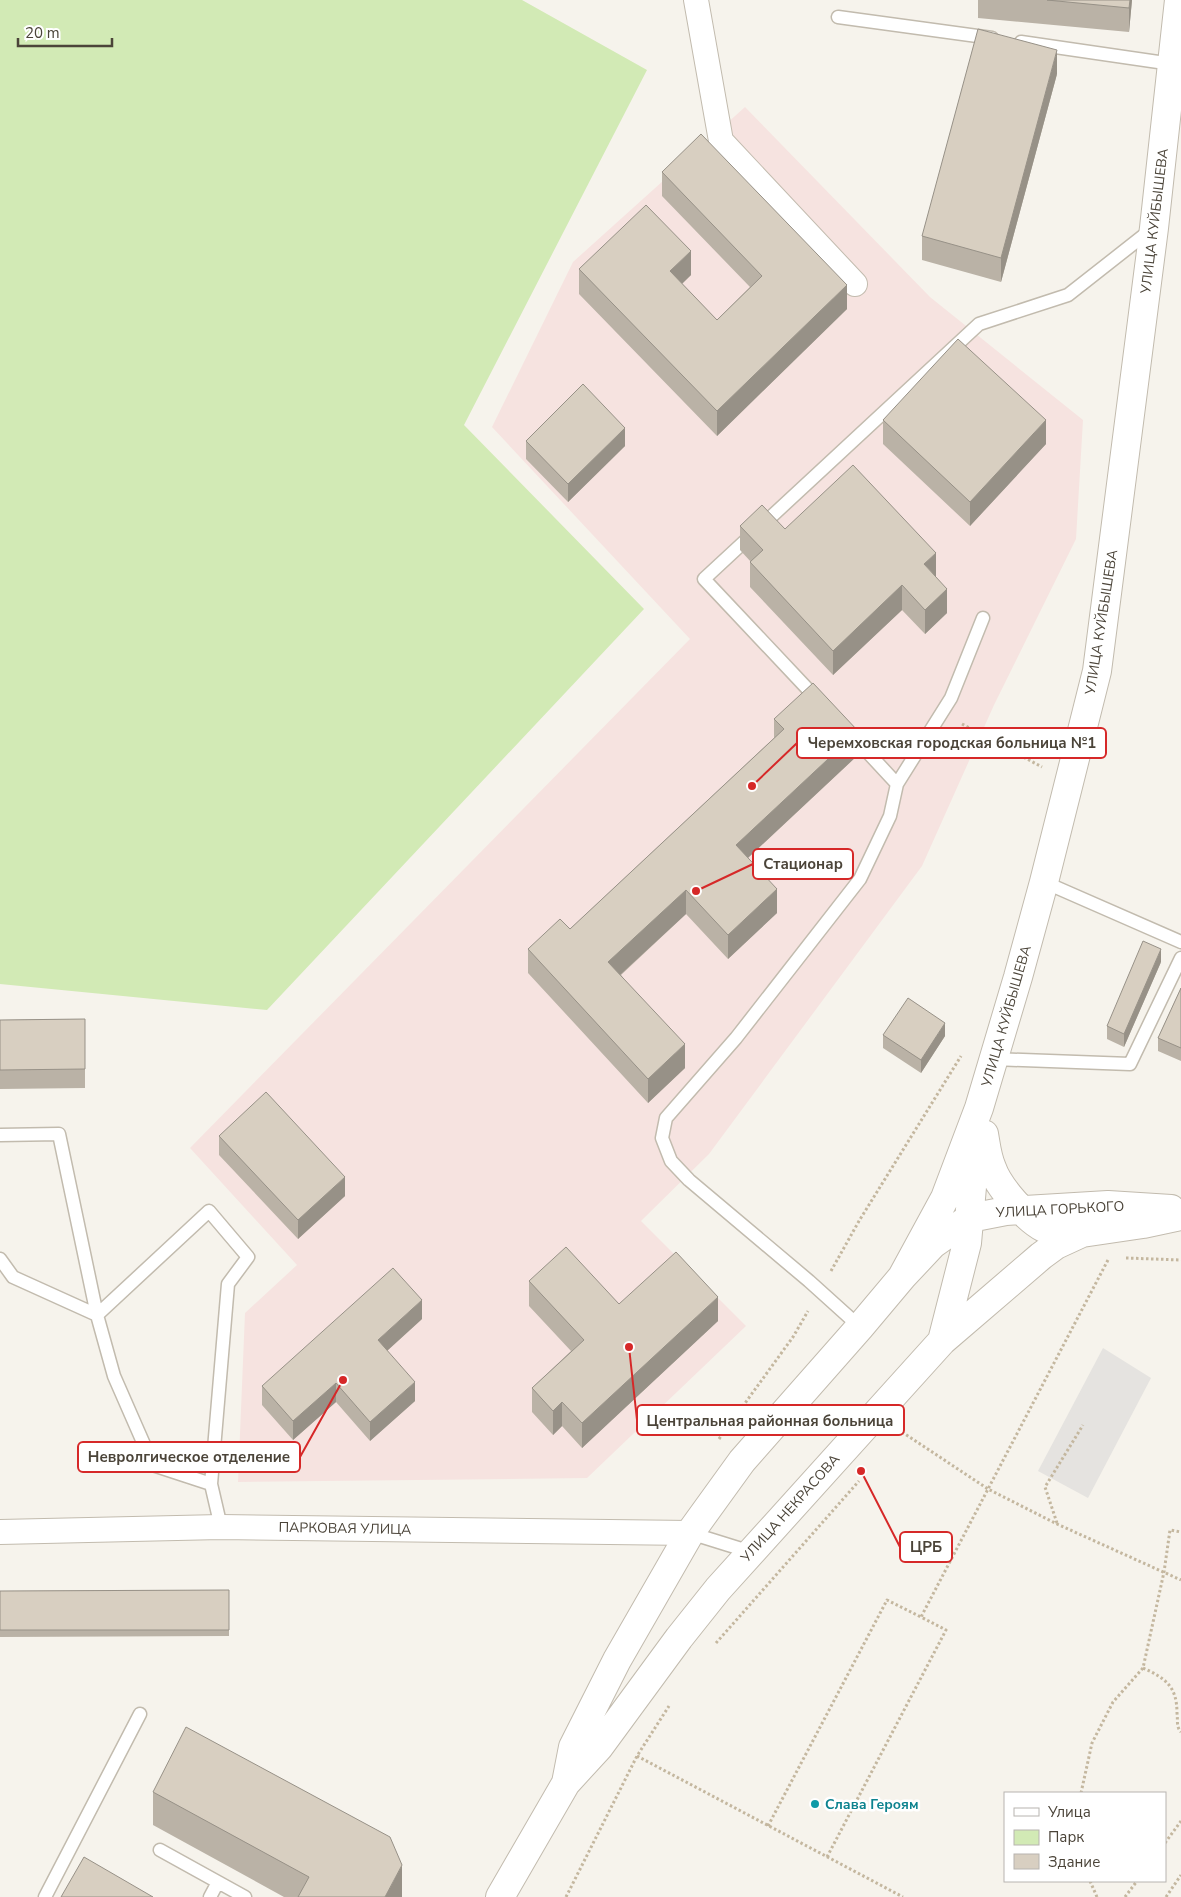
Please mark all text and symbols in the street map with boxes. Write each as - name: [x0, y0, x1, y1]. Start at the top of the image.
- scale bar: [18, 15, 111, 47]
- text: 20 m: [25, 23, 60, 43]
- street label: УЛИЦА КУЙБЫШЕВА: [1136, 147, 1173, 296]
- street label: УЛИЦА КУЙБЫШЕВА: [1080, 548, 1122, 697]
- callout: Черемховская городская больница №1: [797, 728, 1106, 758]
- text: Черемховская городская больница №1: [808, 733, 1096, 753]
- callout: Стационар: [753, 849, 853, 879]
- text: Стационар: [763, 854, 843, 874]
- street label: УЛИЦА КУЙБЫШЕВА: [977, 943, 1036, 1090]
- street label: УЛИЦА ГОРЬКОГО: [994, 1197, 1125, 1222]
- callout: Центральная районная больница: [637, 1405, 904, 1435]
- text: Центральная районная больница: [646, 1411, 894, 1431]
- callout: Невролгическое отделение: [78, 1442, 300, 1472]
- text: Невролгическое отделение: [88, 1447, 290, 1467]
- street label: УЛИЦА НЕКРАСОВА: [736, 1450, 844, 1567]
- street label: ПАРКОВАЯ УЛИЦА: [278, 1518, 412, 1539]
- callout: ЦРБ: [900, 1532, 952, 1562]
- text: ЦРБ: [910, 1537, 942, 1557]
- legend: [1004, 1792, 1166, 1882]
- place label: Слава Героям: [825, 1795, 919, 1814]
- marker: Слава Героям: [809, 1798, 821, 1810]
- text: Улица: [1047, 1802, 1091, 1822]
- text: Парк: [1048, 1827, 1084, 1847]
- text: Здание: [1048, 1852, 1100, 1872]

